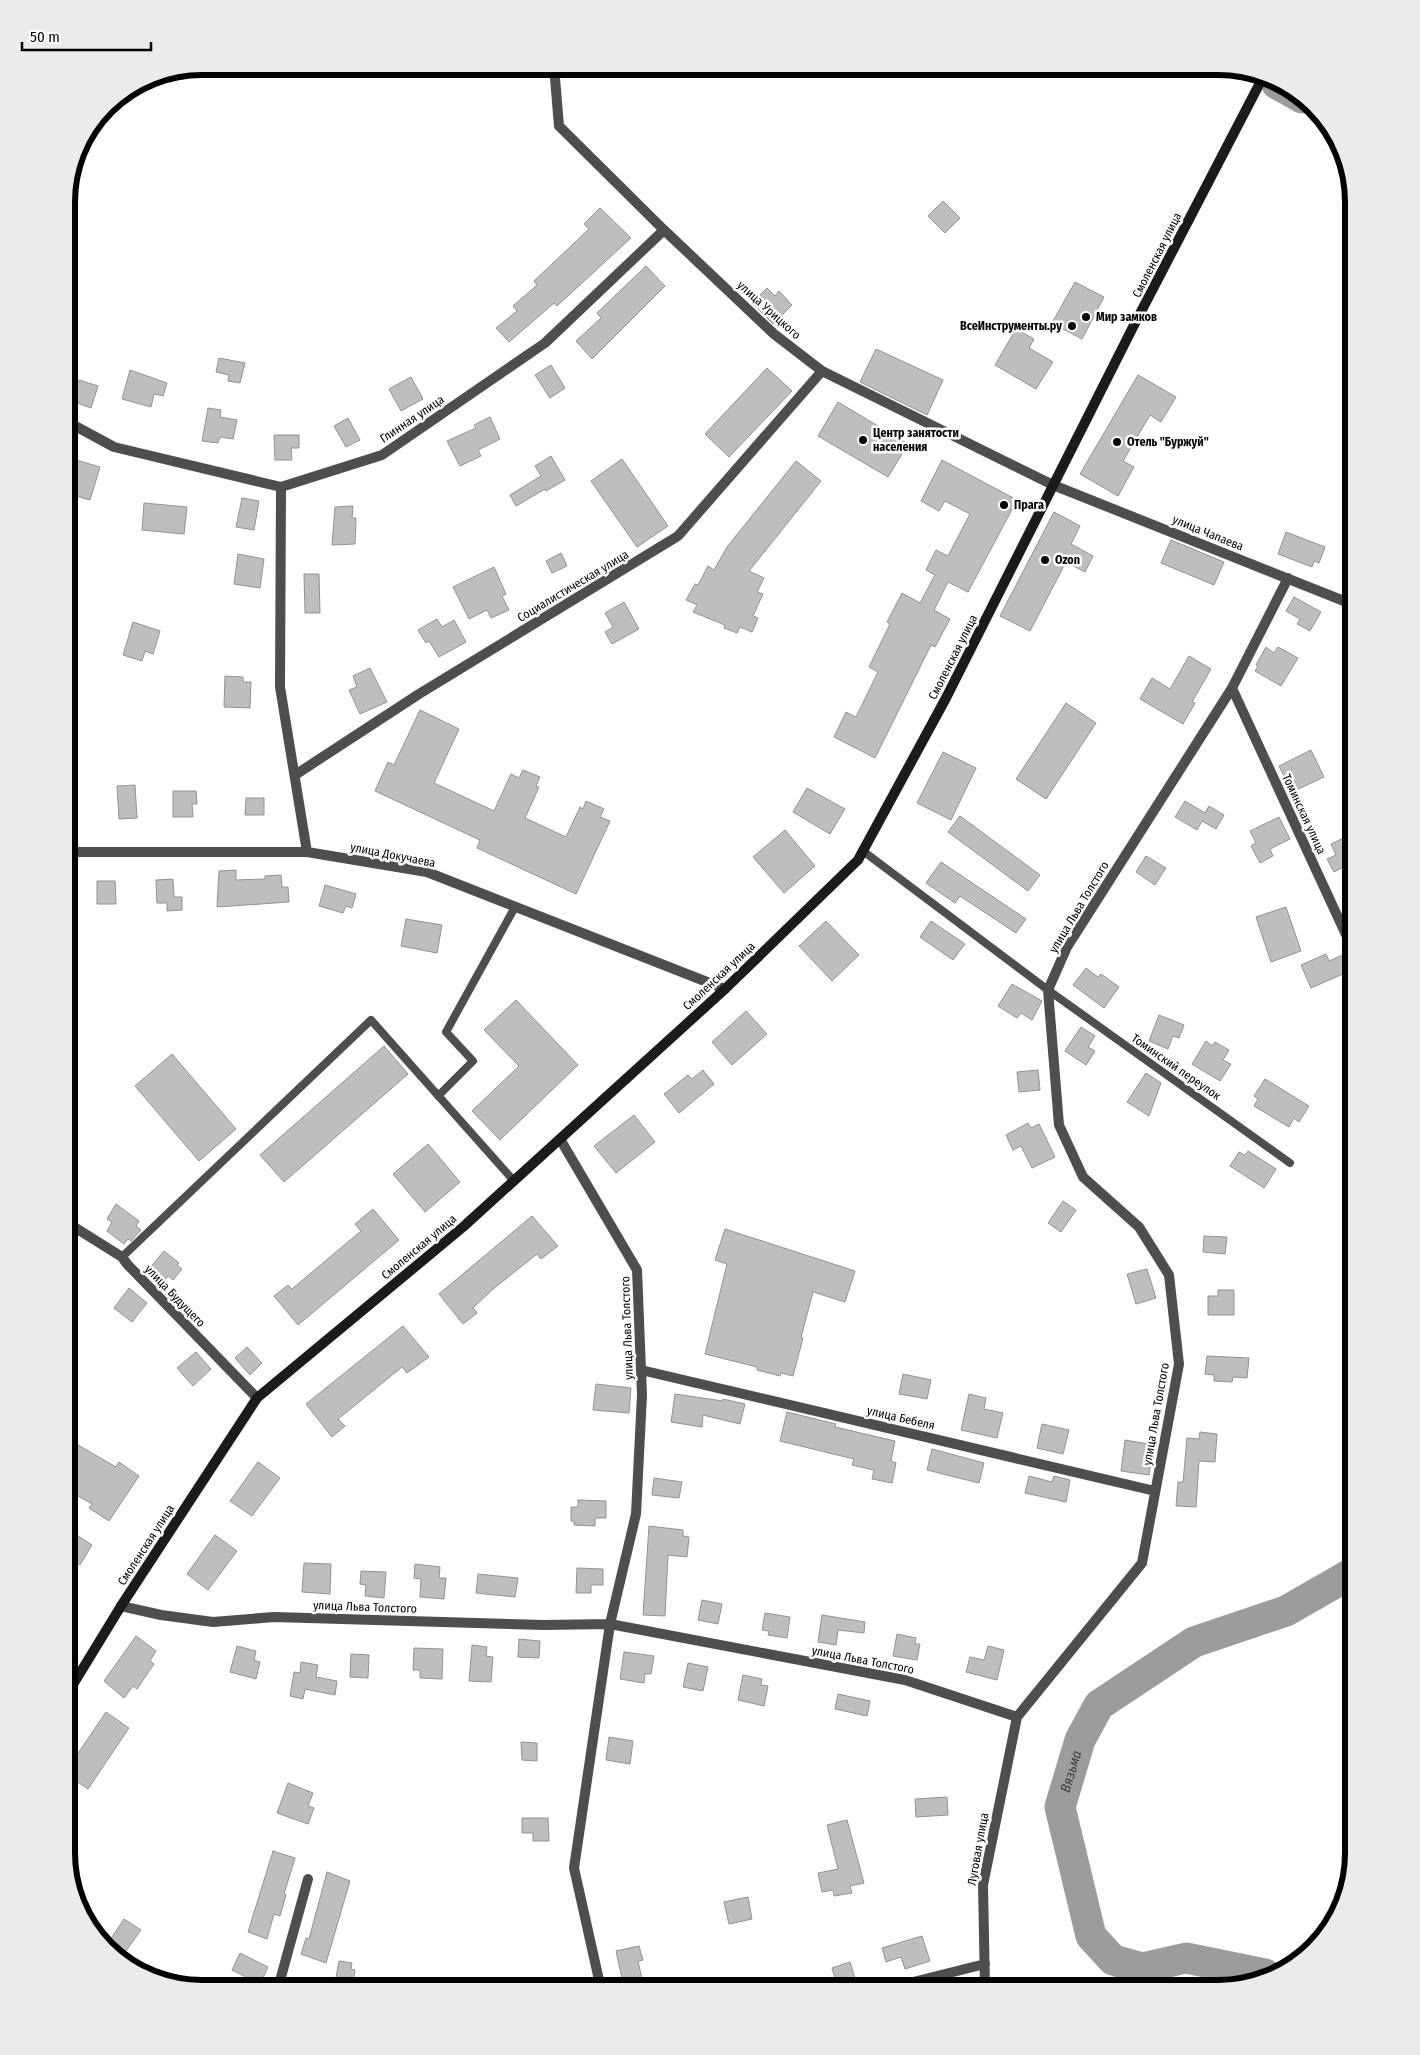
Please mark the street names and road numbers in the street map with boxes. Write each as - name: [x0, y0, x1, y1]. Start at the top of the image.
- street label: Смоленская улица: [1130, 210, 1184, 300]
- street label: улица Урицкого: [734, 278, 804, 342]
- street label: Глинная улица: [377, 392, 447, 446]
- street label: улица Чапаева: [1170, 512, 1246, 554]
- street label: Социалистическая улица: [515, 547, 631, 625]
- street label: Смоленская улица: [926, 612, 980, 702]
- street label: Томинская улица: [1279, 772, 1329, 856]
- street label: улица Докучаева: [349, 840, 437, 870]
- street label: улица Льва Толстого: [1046, 859, 1112, 955]
- street label: Смоленская улица: [680, 939, 758, 1013]
- street label: Томинский переулок: [1129, 1031, 1224, 1103]
- street label: Смоленская улица: [379, 1212, 459, 1282]
- street label: улица Будущего: [142, 1262, 208, 1330]
- street label: улица Льва Толстого: [618, 1276, 636, 1380]
- street label: улица Льва Толстого: [1140, 1362, 1172, 1466]
- street label: улица Бебеля: [866, 1403, 936, 1433]
- street label: Смоленская улица: [115, 1502, 177, 1588]
- street label: улица Льва Толстого: [313, 1598, 417, 1616]
- street label: улица Льва Толстого: [811, 1643, 915, 1677]
- street label: Луговая улица: [965, 1811, 991, 1887]

